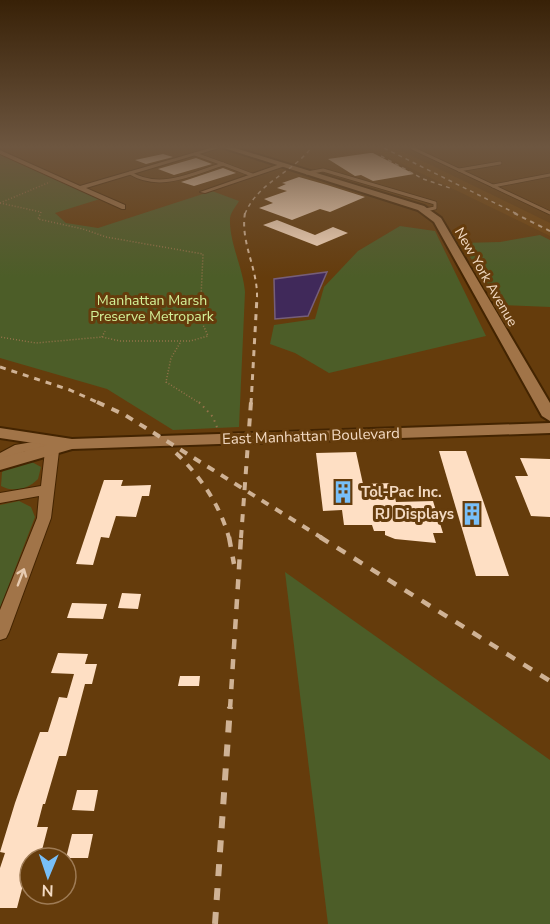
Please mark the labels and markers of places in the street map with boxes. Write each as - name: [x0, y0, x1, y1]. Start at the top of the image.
- building icon: Tol-Pac Inc.: [330, 479, 356, 505]
- place label: Tol-Pac Inc.: [361, 482, 442, 502]
- building icon: RJ Displays: [459, 501, 485, 527]
- place label: RJ Displays: [375, 504, 454, 524]

